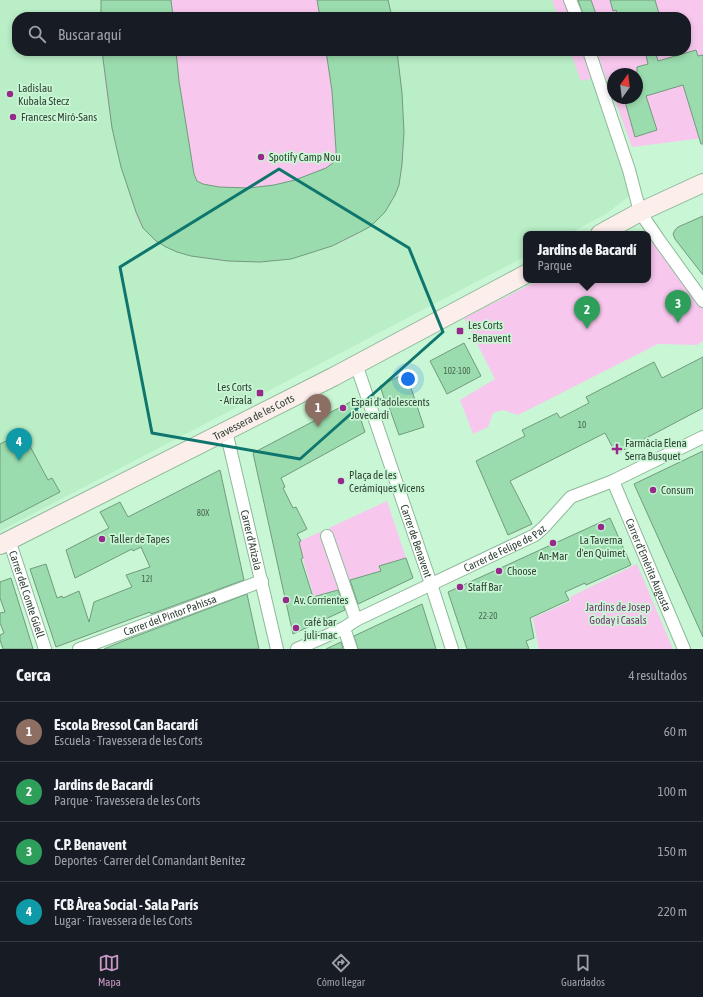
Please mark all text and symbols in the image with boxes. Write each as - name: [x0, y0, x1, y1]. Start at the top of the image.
- search box: [12, 12, 691, 56]
- icon: search: [26, 23, 48, 45]
- text: Buscar aquí: [58, 26, 121, 43]
- north arrow: [607, 68, 643, 104]
- place label: Ladislau Kubala Stecz: [18, 82, 69, 107]
- marker: Ladislau Kubala Stecz: [5, 89, 15, 99]
- place label: Francesc Miró-Sans: [21, 111, 97, 123]
- marker: Francesc Miró-Sans: [8, 112, 18, 122]
- place label: Spotify Camp Nou: [269, 151, 340, 163]
- marker: Spotify Camp Nou: [256, 152, 266, 162]
- popup: [523, 231, 651, 283]
- text: Jardins de Bacardí: [538, 241, 636, 258]
- text: Parque: [538, 258, 572, 273]
- pin: 3: [665, 290, 691, 323]
- pin: 2: [574, 296, 600, 329]
- place label: Les Corts - Benavent: [468, 319, 511, 344]
- marker: Les Corts - Benavent: [455, 326, 465, 336]
- house number: 102-100: [443, 366, 471, 376]
- your location: [398, 369, 418, 389]
- place label: Les Corts - Arizala: [217, 381, 252, 406]
- marker: Les Corts - Arizala: [255, 388, 265, 398]
- street label: Travessera de les Corts: [211, 392, 296, 443]
- pin: 1: [305, 394, 331, 427]
- place label: Espai d'adolescents Jovecardí: [351, 396, 430, 421]
- marker: Espai d'adolescents Jovecardí: [338, 403, 348, 413]
- house number: 10: [578, 420, 586, 430]
- pin: 4: [6, 428, 32, 461]
- place label: Farmàcia Elena Serra Busquet: [625, 437, 687, 462]
- marker: Farmàcia Elena Serra Busquet: [612, 444, 622, 454]
- place label: Plaça de les Ceràmiques Vicens: [349, 469, 425, 494]
- marker: Plaça de les Ceràmiques Vicens: [336, 476, 346, 486]
- place label: Consum: [661, 484, 694, 496]
- marker: Consum: [648, 485, 658, 495]
- street label: Carrer de Benavent: [398, 503, 434, 579]
- house number: 80X: [197, 508, 210, 518]
- street label: Carrer d'Arizala: [239, 509, 264, 571]
- street label: Carrer d'Emèrita Augusta: [624, 517, 673, 613]
- street label: Carrer de Felipe de Paz: [462, 522, 548, 574]
- marker: La Taverna d'en Quimet: [596, 522, 606, 532]
- place label: Taller de Tapes: [110, 533, 170, 545]
- marker: Taller de Tapes: [97, 534, 107, 544]
- place label: La Taverna d'en Quimet: [577, 534, 625, 559]
- marker: An-Mar: [548, 538, 558, 548]
- street label: Carrer del Comte Güell: [7, 549, 47, 639]
- place label: An-Mar: [538, 550, 568, 562]
- place label: Choose: [507, 565, 537, 577]
- marker: Choose: [494, 566, 504, 576]
- house number: 12I: [142, 574, 152, 584]
- place label: Staff Bar: [468, 581, 503, 593]
- marker: Staff Bar: [455, 582, 465, 592]
- street label: Carrer del Pintor Pahissa: [122, 592, 218, 638]
- place label: Av. Corrientes: [294, 594, 349, 606]
- marker: Av. Corrientes: [281, 595, 291, 605]
- park label: Jardins de Josep Goday i Casals: [586, 601, 650, 626]
- house number: 22-20: [478, 611, 498, 621]
- place label: café bar juli-mac: [303, 616, 338, 641]
- marker: café bar juli-mac: [291, 623, 301, 633]
- text: Cerca: [16, 665, 51, 685]
- text: 4 resultados: [628, 668, 687, 683]
- text: Escola Bressol Can Bacardí: [54, 716, 198, 733]
- text: 1: [26, 724, 32, 739]
- text: 60 m: [664, 724, 687, 739]
- text: Escuela · Travessera de les Corts: [54, 733, 203, 748]
- text: Jardins de Bacardí: [54, 776, 153, 793]
- text: 2: [26, 784, 32, 799]
- text: 100 m: [658, 784, 687, 799]
- text: Parque · Travessera de les Corts: [54, 793, 200, 808]
- text: C.P. Benavent: [54, 836, 126, 853]
- text: 3: [26, 844, 32, 859]
- text: 150 m: [658, 844, 687, 859]
- text: Deportes · Carrer del Comandant Benítez: [54, 853, 245, 868]
- text: FCB Àrea Social - Sala París: [54, 896, 198, 913]
- text: 4: [26, 904, 32, 919]
- text: 220 m: [658, 904, 687, 919]
- text: Lugar · Travessera de les Corts: [54, 913, 192, 928]
- tab: Mapa: [98, 952, 121, 988]
- tab: Cómo llegar: [317, 952, 365, 988]
- tab: Guardados: [561, 952, 605, 988]

